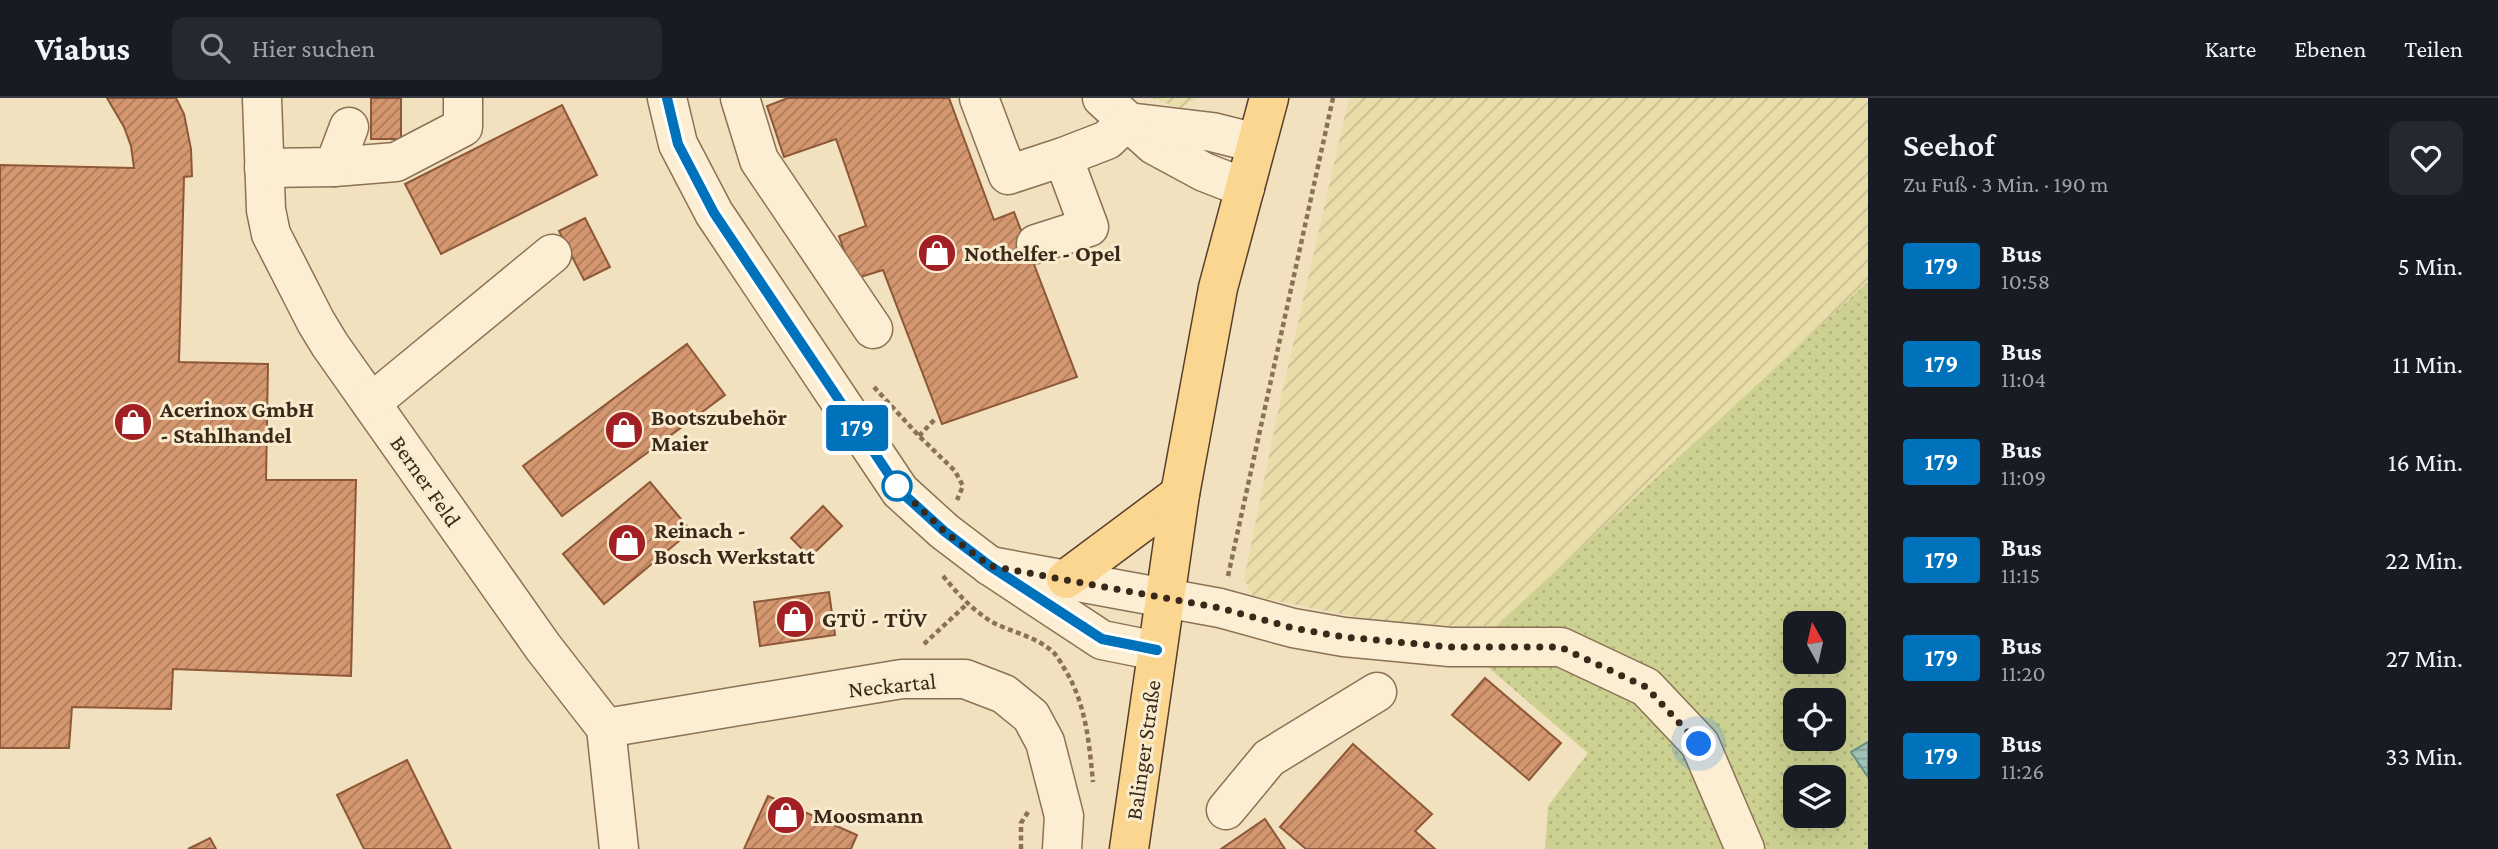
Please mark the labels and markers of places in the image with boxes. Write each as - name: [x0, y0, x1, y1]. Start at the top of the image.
- shop icon: Nothelfer - Opel: [916, 232, 958, 274]
- place label: Nothelfer - Opel: [964, 240, 1121, 266]
- place label: Acerinox GmbH - Stahlhandel: [159, 396, 314, 448]
- shop icon: Acerinox GmbH - Stahlhandel: [112, 401, 154, 443]
- place label: Bootszubehör Maier: [651, 404, 787, 456]
- shop icon: Bootszubehör Maier: [603, 409, 645, 451]
- unlabelled marker: [882, 471, 912, 501]
- place label: Reinach - Bosch Werkstatt: [654, 517, 815, 569]
- shop icon: Reinach - Bosch Werkstatt: [606, 522, 648, 564]
- shop icon: GTÜ - TÜV: [774, 598, 816, 640]
- place label: GTÜ - TÜV: [822, 606, 927, 632]
- shop icon: Moosmann: [765, 794, 807, 836]
- place label: Moosmann: [813, 802, 923, 828]

